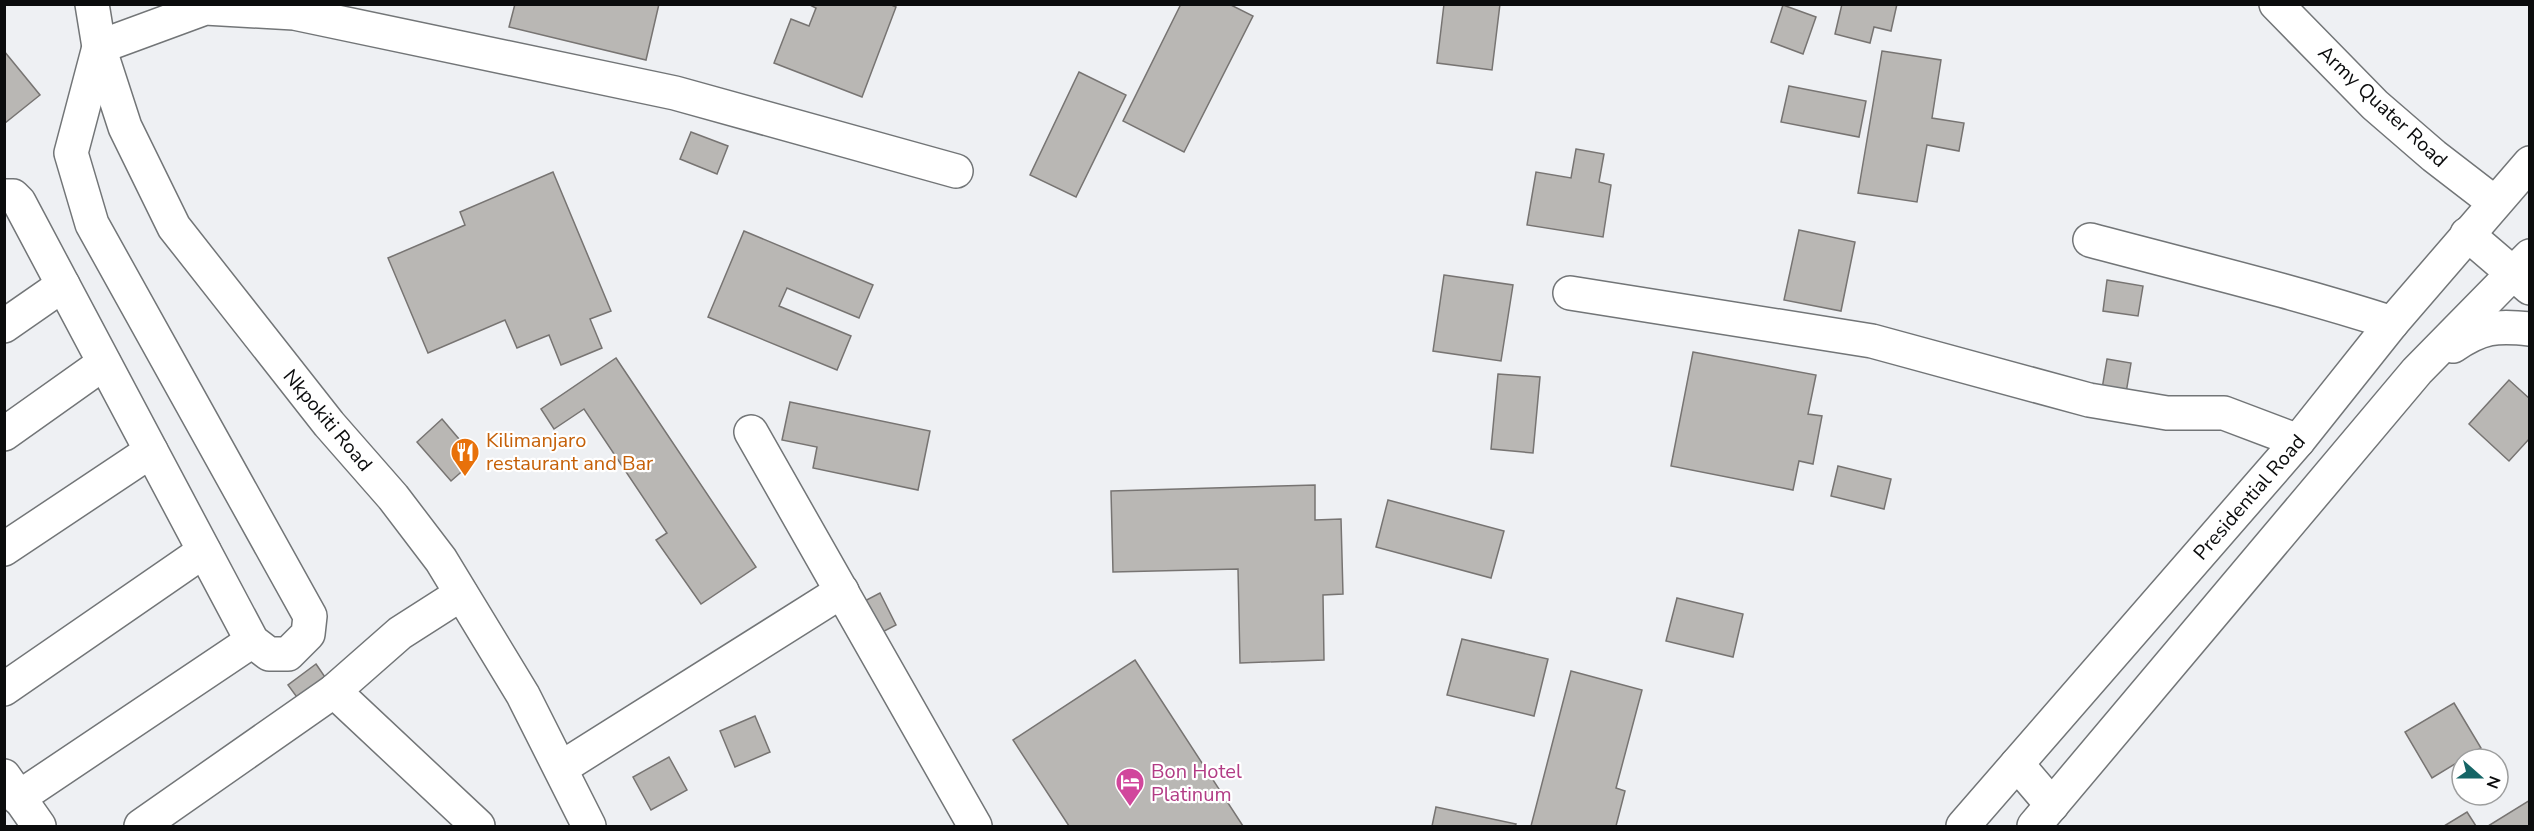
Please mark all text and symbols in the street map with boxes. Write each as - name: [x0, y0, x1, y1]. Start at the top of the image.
- street label: Army Quater Road: [2312, 39, 2453, 173]
- street label: Nkpokiti Road: [277, 364, 378, 477]
- place label: Kilimanjaro restaurant and Bar: [486, 427, 653, 477]
- street label: Presidential Road: [2187, 429, 2311, 566]
- restaurant icon: Kilimanjaro restaurant and Bar: [449, 436, 481, 478]
- north arrow: [2450, 747, 2510, 807]
- place label: Bon Hotel Platinum: [1151, 758, 1242, 808]
- hotel icon: Bon Hotel Platinum: [1114, 766, 1146, 808]
- text: N: [2481, 772, 2505, 792]

